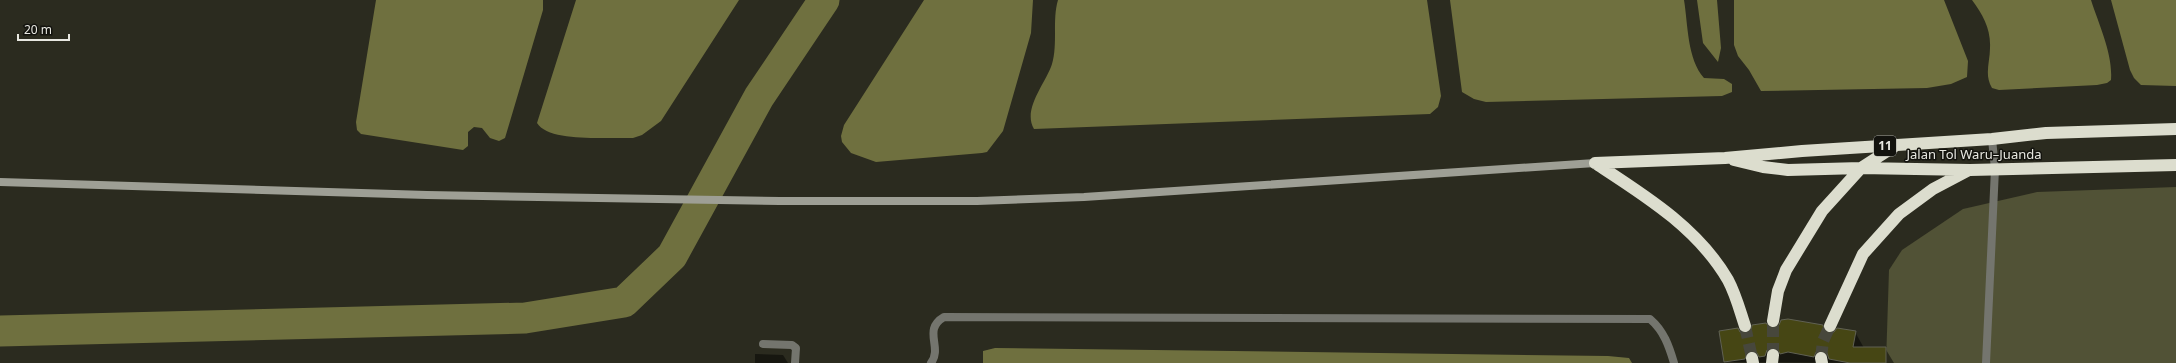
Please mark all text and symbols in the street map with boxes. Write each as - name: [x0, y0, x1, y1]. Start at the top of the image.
- scale bar: [18, 16, 69, 42]
- text: 20 m: [24, 21, 52, 38]
- road number: 11: [1874, 136, 1896, 156]
- street label: Jalan Tol Waru–Juanda: [1904, 145, 2042, 163]

